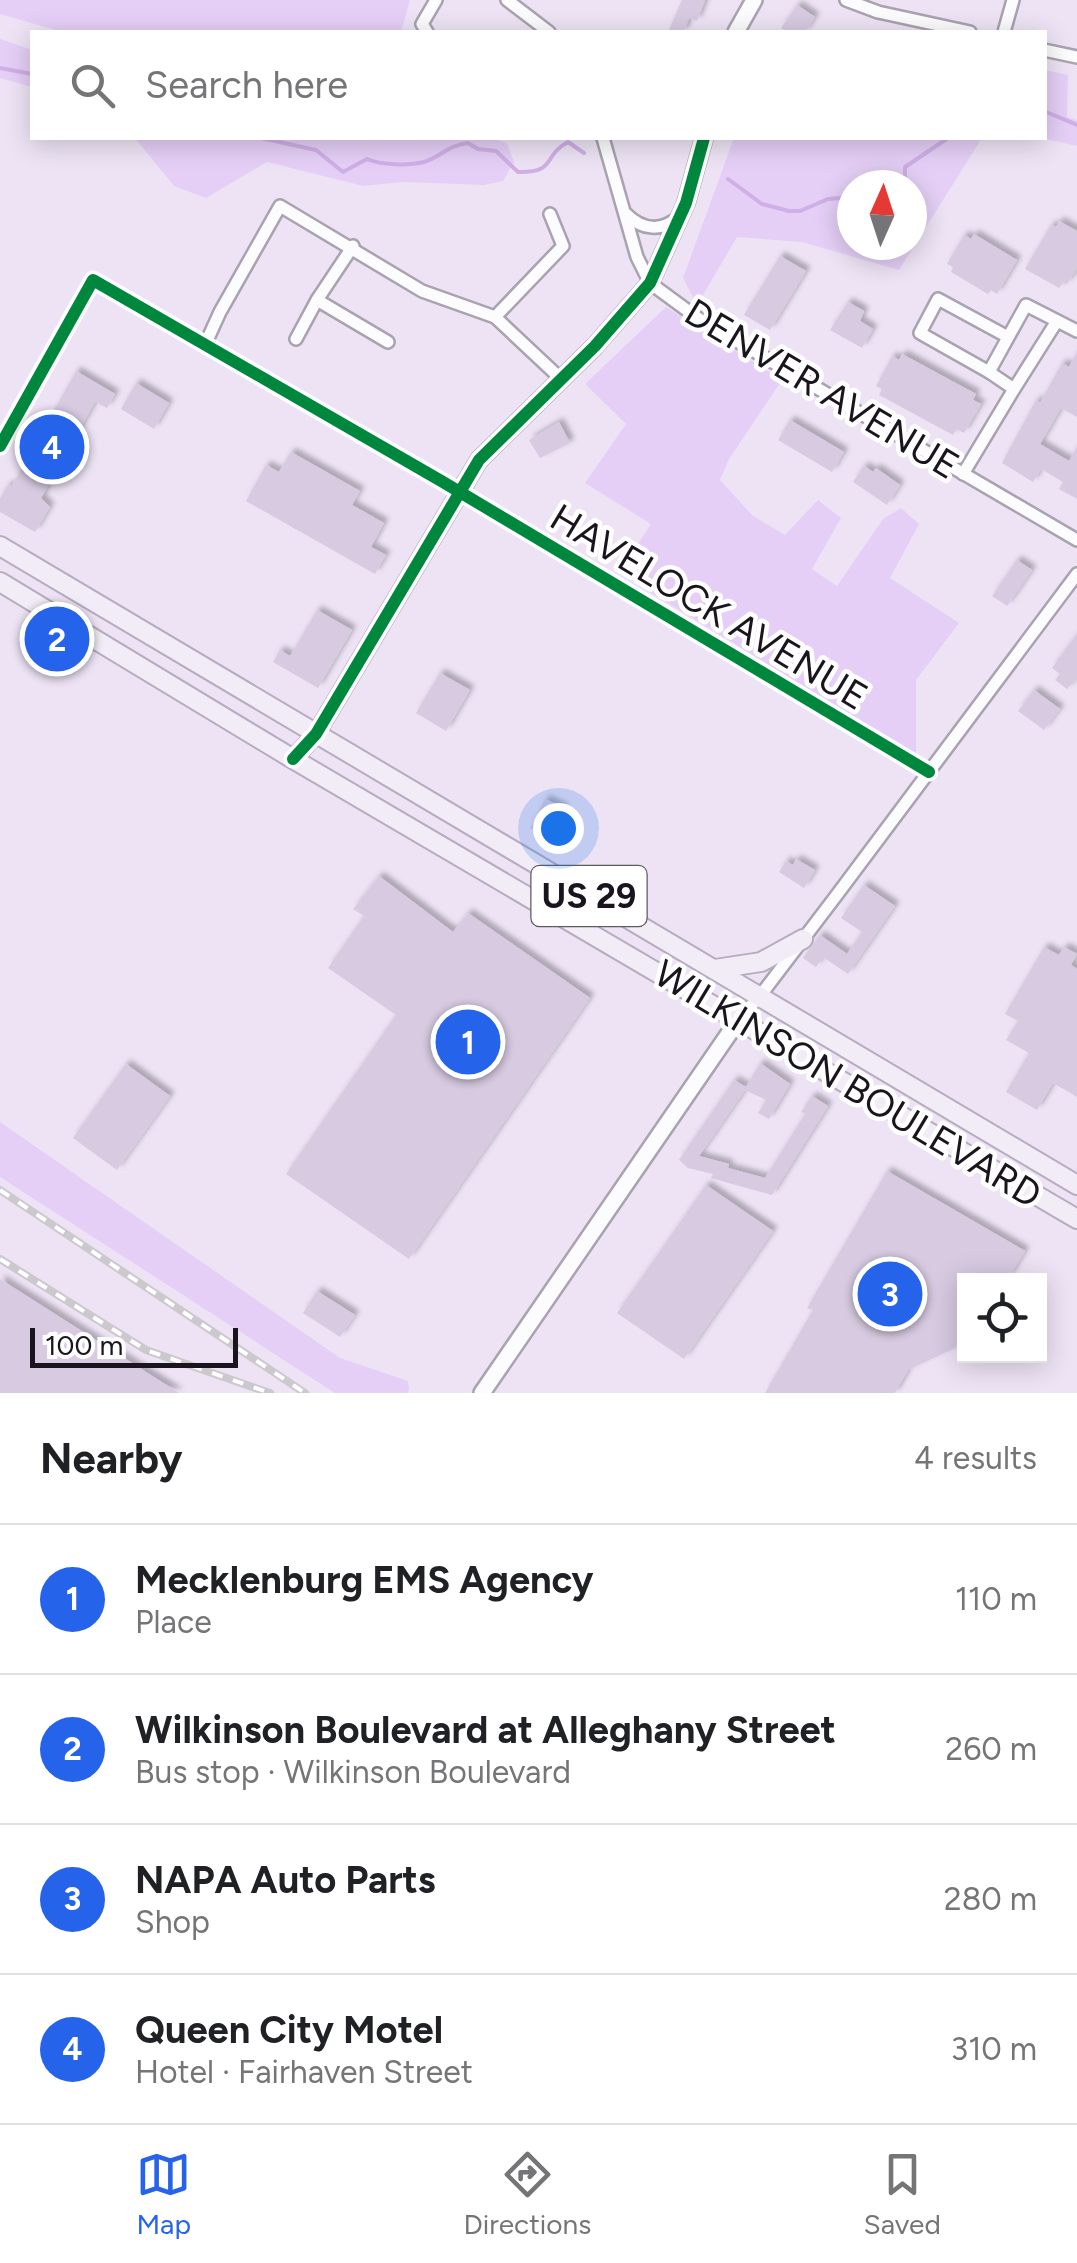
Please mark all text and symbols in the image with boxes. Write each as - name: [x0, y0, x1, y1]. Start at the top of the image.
- search box: [30, 30, 1047, 140]
- icon: search: [65, 58, 120, 113]
- text: Search here: [145, 62, 348, 108]
- north arrow: [837, 170, 927, 260]
- street label: DENVER AVENUE: [677, 289, 967, 489]
- pin: 4: [20, 410, 84, 484]
- street label: HAVELOCK AVENUE: [542, 494, 876, 720]
- pin: 2: [24, 602, 90, 676]
- your location: [533, 803, 584, 854]
- road number: US 29: [532, 866, 646, 926]
- street label: WILKINSON BOULEVARD: [646, 950, 1050, 1218]
- pin: 1: [436, 1004, 500, 1080]
- pin: 3: [858, 1256, 922, 1332]
- map controls: [957, 1273, 1047, 1363]
- button: locate: [957, 1273, 1047, 1363]
- scale bar: [30, 1323, 238, 1368]
- text: 100 m: [45, 1328, 123, 1362]
- text: Nearby: [40, 1433, 182, 1484]
- text: 4 results: [914, 1439, 1037, 1477]
- text: Mecklenburg EMS Agency: [135, 1557, 593, 1603]
- text: 1: [66, 1580, 79, 1618]
- text: 110 m: [955, 1580, 1037, 1618]
- text: Place: [135, 1603, 212, 1641]
- text: Wilkinson Boulevard at Alleghany Street: [135, 1707, 836, 1753]
- text: 2: [63, 1730, 82, 1768]
- text: 260 m: [945, 1730, 1037, 1768]
- text: Bus stop · Wilkinson Boulevard: [135, 1753, 571, 1791]
- text: NAPA Auto Parts: [135, 1857, 436, 1903]
- text: 3: [64, 1880, 81, 1918]
- text: 280 m: [944, 1880, 1037, 1918]
- text: Shop: [135, 1903, 210, 1941]
- text: Queen City Motel: [135, 2007, 443, 2053]
- text: 4: [62, 2030, 83, 2068]
- text: 310 m: [951, 2030, 1037, 2068]
- text: Hotel · Fairhaven Street: [135, 2053, 473, 2091]
- tab: Map: [136, 2147, 191, 2241]
- tab: Directions: [464, 2147, 591, 2241]
- tab: Saved: [864, 2147, 941, 2241]

